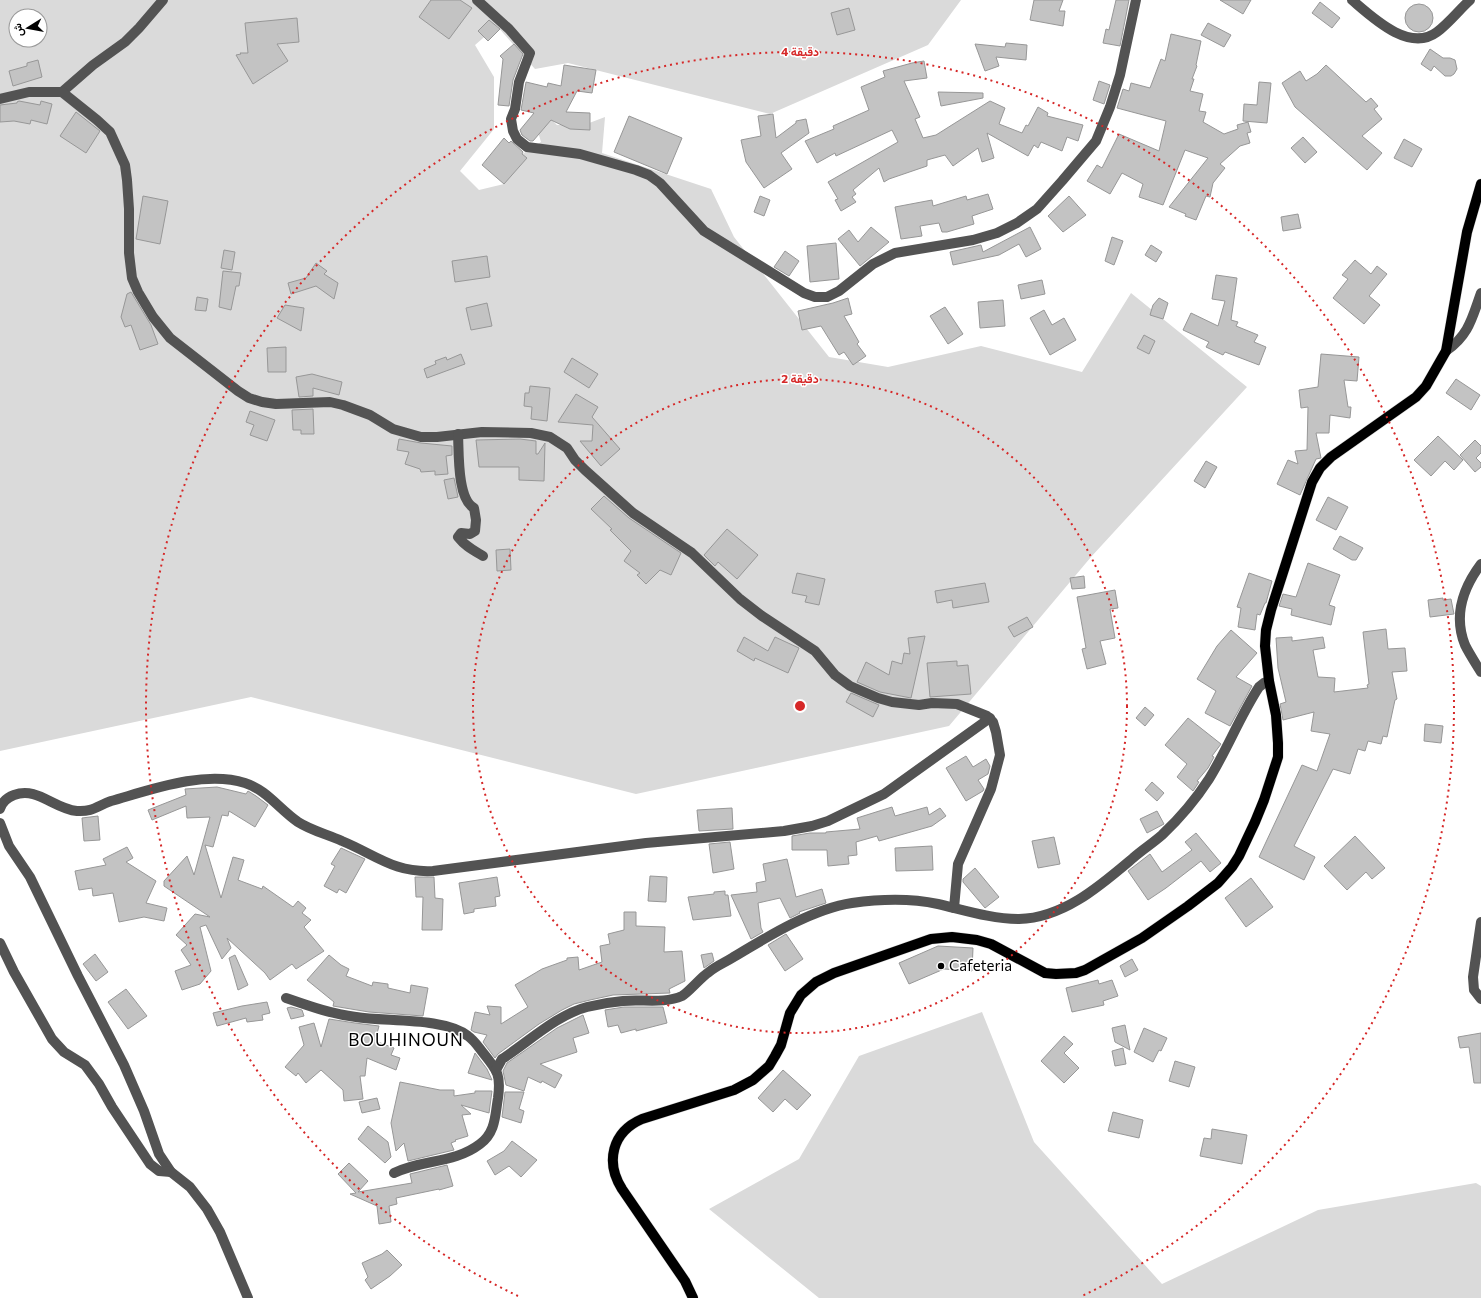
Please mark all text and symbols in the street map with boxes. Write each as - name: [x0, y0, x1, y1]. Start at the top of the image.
- north arrow: [8, 8, 48, 48]
- text: ش: [10, 22, 26, 38]
- text: 4 دقيقة: [781, 44, 819, 59]
- text: 2 دقيقة: [781, 371, 819, 386]
- centre of rings: [793, 699, 807, 713]
- place label: Cafeteria: [949, 956, 1012, 974]
- marker: Cafeteria: [936, 961, 946, 971]
- district label: BOUHINOUN: [348, 1029, 464, 1050]

